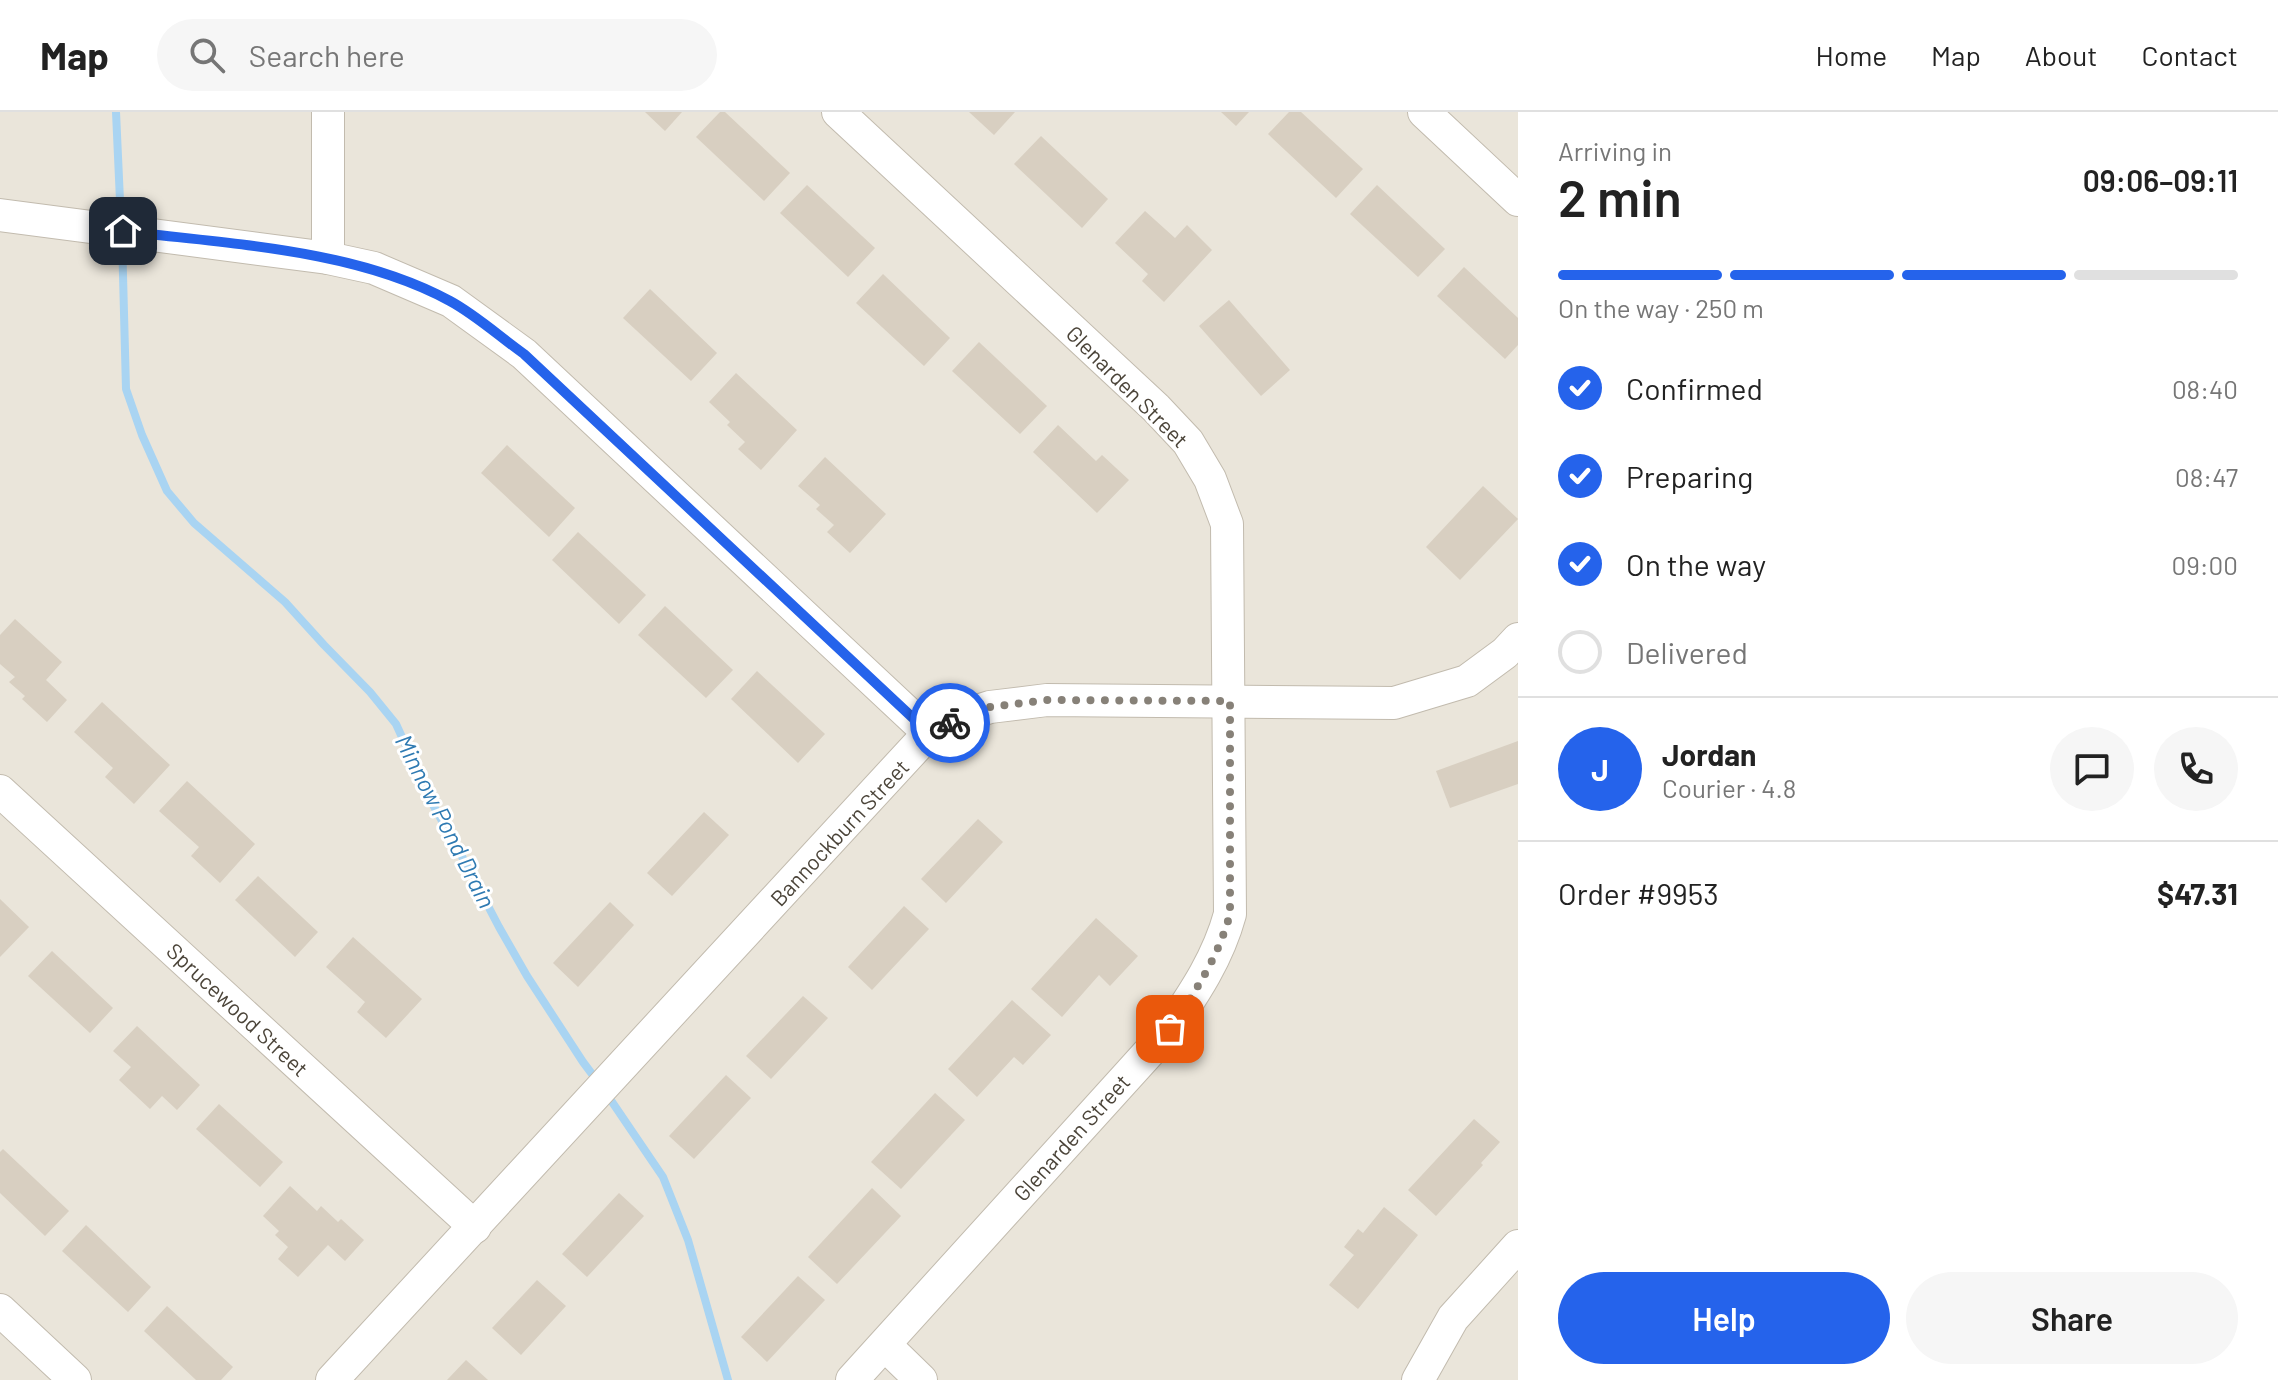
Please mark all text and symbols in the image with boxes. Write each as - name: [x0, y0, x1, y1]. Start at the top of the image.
- search box: [157, 19, 717, 91]
- text: Map: [40, 32, 109, 78]
- icon: search: [185, 33, 229, 77]
- text: Search here: [249, 37, 405, 73]
- text: Home: [1816, 38, 1887, 72]
- text: Map: [1931, 38, 1981, 72]
- text: About: [2025, 38, 2097, 72]
- text: Contact: [2141, 38, 2238, 72]
- text: Arriving in: [1558, 135, 1672, 166]
- text: 09:06–09:11: [2083, 162, 2238, 198]
- text: 2 min: [1558, 165, 1682, 227]
- pin: [89, 197, 157, 265]
- icon: home: [101, 209, 145, 253]
- text: On the way · 250 m: [1558, 292, 1764, 323]
- street label: Glenarden Street: [1062, 320, 1194, 452]
- icon: check: [1558, 366, 1602, 410]
- text: Confirmed: [1626, 370, 1763, 406]
- text: 08:40: [2172, 373, 2238, 404]
- icon: check: [1558, 454, 1602, 498]
- text: Preparing: [1626, 458, 1753, 494]
- text: 08:47: [2175, 461, 2238, 492]
- icon: check: [1558, 542, 1602, 586]
- text: On the way: [1626, 546, 1766, 582]
- text: 09:00: [2172, 549, 2238, 580]
- text: Delivered: [1626, 634, 1748, 670]
- courier: [910, 683, 990, 763]
- icon: bike: [928, 701, 972, 745]
- button: chat: [2050, 727, 2134, 811]
- button: phone: [2154, 727, 2238, 811]
- water label: Minnow Pond Drain: [390, 729, 502, 913]
- text: Jordan: [1662, 736, 1757, 772]
- text: J: [1591, 751, 1609, 787]
- street label: Bannockburn Street: [764, 753, 914, 911]
- text: Courier · 4.8: [1662, 772, 1796, 803]
- text: Order #9953: [1558, 875, 1719, 911]
- text: $47.31: [2157, 875, 2238, 911]
- street label: Sprucewood Street: [162, 937, 314, 1081]
- pin: [1136, 995, 1204, 1063]
- icon: bag: [1148, 1007, 1192, 1051]
- street label: Glenarden Street: [1007, 1068, 1135, 1206]
- button: Help: [1558, 1272, 1890, 1364]
- button: Share: [1906, 1272, 2238, 1364]

